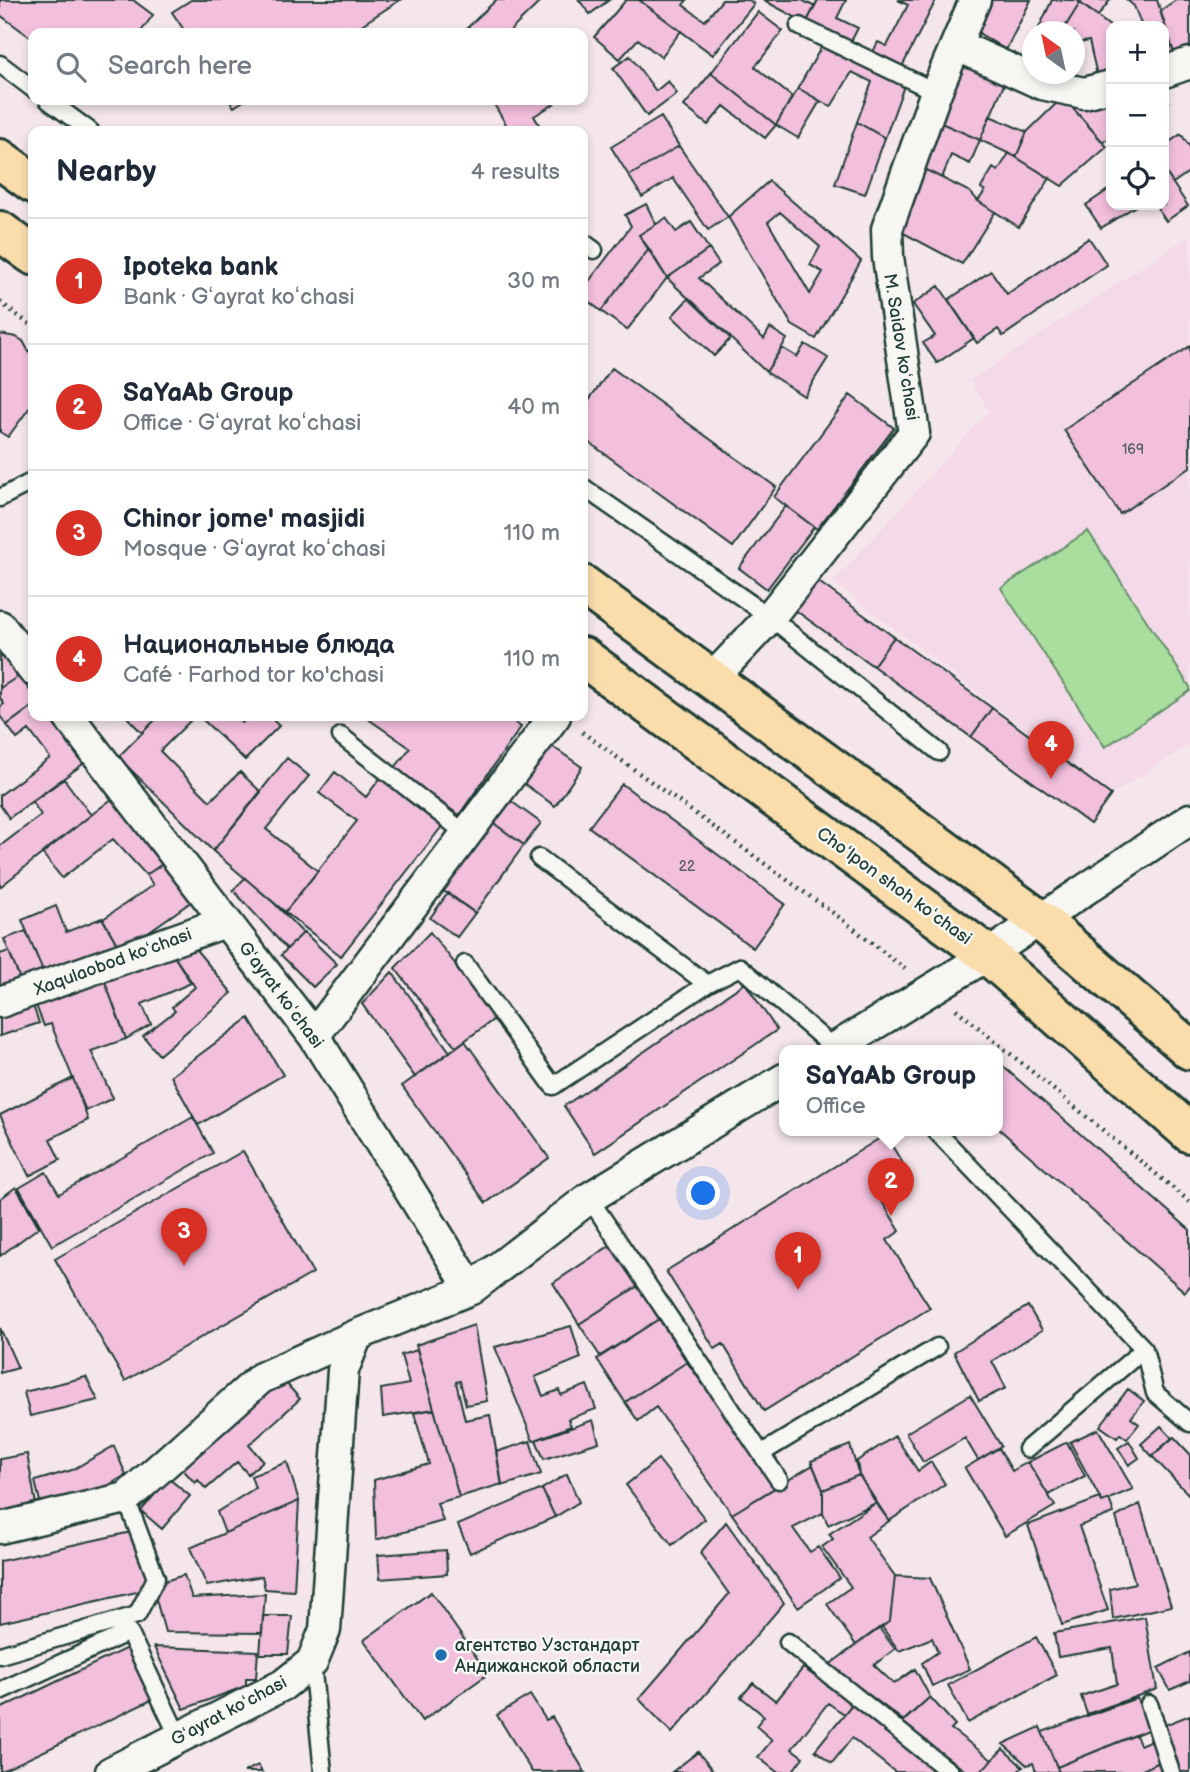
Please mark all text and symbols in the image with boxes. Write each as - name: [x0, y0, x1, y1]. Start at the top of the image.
- north arrow: [1022, 21, 1085, 84]
- map controls: [1106, 21, 1169, 210]
- button: +: [1106, 21, 1169, 84]
- search box: [28, 28, 588, 105]
- icon: search: [52, 48, 90, 86]
- text: Search here: [108, 51, 252, 82]
- button: −: [1106, 84, 1169, 147]
- button: locate: [1106, 147, 1169, 210]
- text: Nearby: [56, 154, 156, 190]
- text: 4 results: [471, 158, 560, 186]
- text: Ipoteka bank: [123, 252, 278, 283]
- text: 1: [74, 267, 84, 295]
- text: 30 m: [507, 267, 560, 295]
- street label: M. Saidov koʻchasi: [879, 272, 923, 422]
- text: Bank · Gʻayrat koʻchasi: [123, 283, 355, 311]
- text: SaYaAb Group: [123, 378, 293, 409]
- text: 2: [72, 393, 86, 421]
- text: 40 m: [507, 393, 560, 421]
- text: Office · Gʻayrat koʻchasi: [123, 409, 361, 437]
- house number: 169: [1122, 441, 1144, 458]
- text: Chinor jome' masjidi: [123, 504, 365, 535]
- text: 3: [72, 519, 86, 547]
- text: 110 m: [503, 519, 560, 547]
- text: Mosque · Gʻayrat koʻchasi: [123, 535, 386, 563]
- text: Национальные блюда: [123, 630, 394, 661]
- text: 4: [72, 645, 86, 673]
- text: 110 m: [503, 645, 560, 673]
- text: Café · Farhod tor ko'chasi: [123, 661, 384, 689]
- pin: 4: [1028, 721, 1074, 779]
- street label: Choʻlpon shoh koʻchasi: [813, 823, 975, 949]
- house number: 22: [679, 858, 696, 875]
- street label: Xaqulaobod koʻchasi: [30, 924, 195, 1001]
- street label: Gʻayrat koʻchasi: [234, 938, 328, 1052]
- popup: [779, 1045, 1003, 1136]
- text: SaYaAb Group: [806, 1061, 976, 1092]
- text: Office: [806, 1092, 866, 1120]
- pin: 2: [868, 1158, 914, 1216]
- your location: [686, 1176, 720, 1210]
- pin: 3: [161, 1208, 207, 1266]
- pin: 1: [775, 1232, 821, 1290]
- place label: агентство Узстандарт Андижанской области: [454, 1635, 640, 1677]
- marker: агентство Узстандарт Андижанской области: [433, 1647, 449, 1663]
- street label: Gʻayrat koʻchasi: [168, 1672, 290, 1750]

